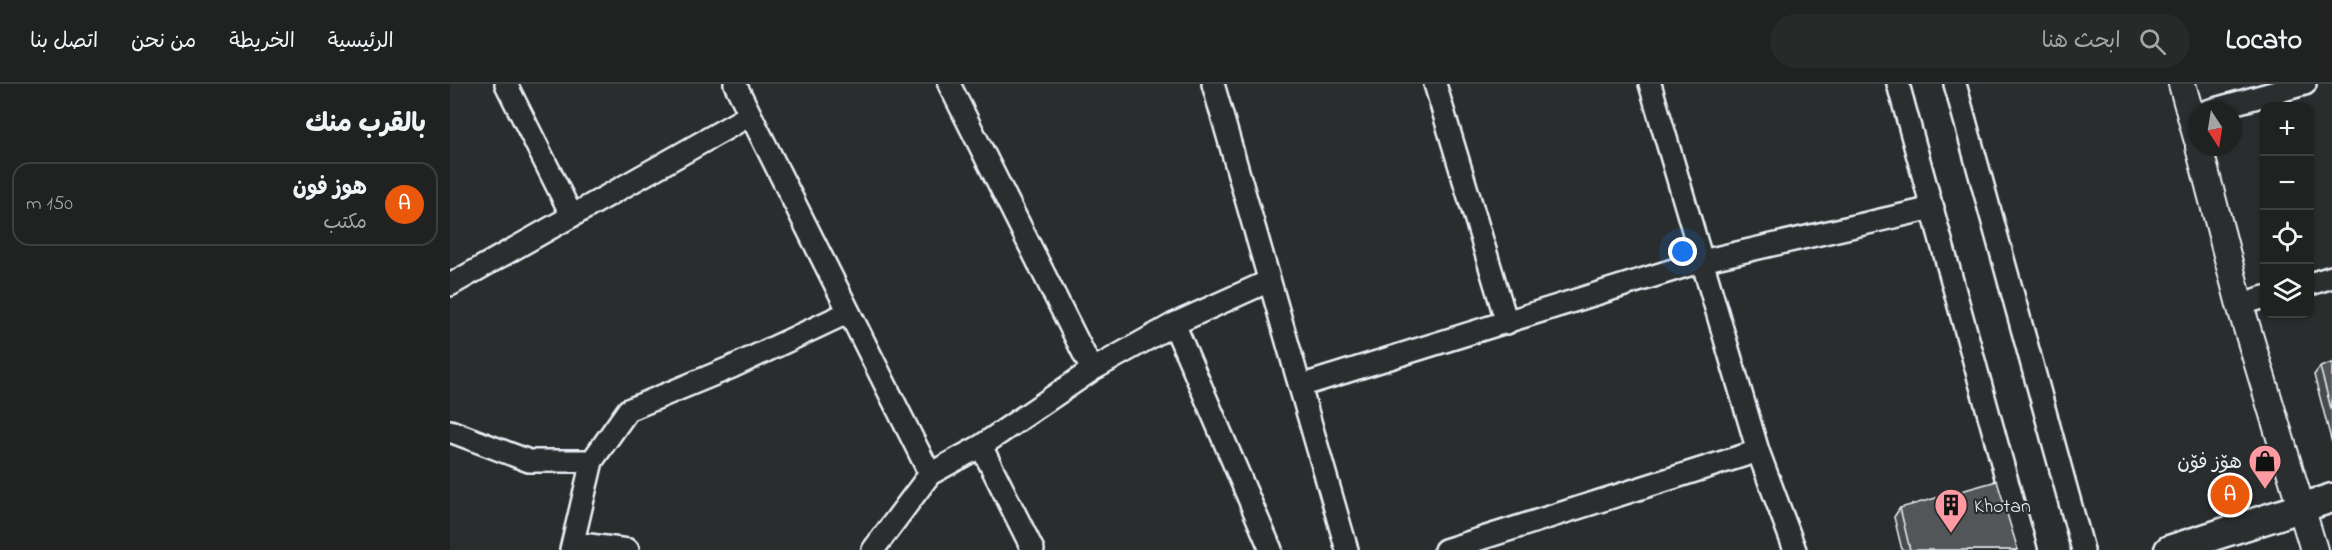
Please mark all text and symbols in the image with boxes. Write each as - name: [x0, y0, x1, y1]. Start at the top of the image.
- search box: [1770, 14, 2190, 68]
- text: Locato: [2226, 21, 2302, 62]
- icon: search: [2136, 25, 2169, 58]
- text: ابحث هنا: [2042, 26, 2121, 58]
- text: اتصل بنا: [30, 27, 98, 57]
- text: من نحن: [131, 27, 196, 57]
- text: الخريطة: [229, 27, 295, 57]
- text: الرئيسية: [328, 27, 394, 57]
- north arrow: [2188, 102, 2242, 156]
- map controls: [2260, 102, 2314, 318]
- button: +: [2260, 102, 2314, 156]
- text: بالقرب منك: [305, 106, 426, 144]
- button: −: [2260, 156, 2314, 210]
- text: هوز فون: [293, 173, 367, 205]
- text: 150 m: [26, 190, 73, 219]
- text: A: [398, 190, 411, 219]
- text: مكتب: [323, 209, 367, 238]
- button: locate: [2260, 210, 2314, 264]
- your location: [1668, 237, 1697, 266]
- button: layers: [2260, 264, 2314, 318]
- shop icon: ھۆز فۆن: [2247, 443, 2283, 490]
- place label: ھۆز فۆن: [2177, 449, 2242, 478]
- pin: A: [2210, 472, 2250, 518]
- building icon: Khotan: [1933, 487, 1969, 534]
- place label: Khotan: [1974, 493, 2031, 522]

